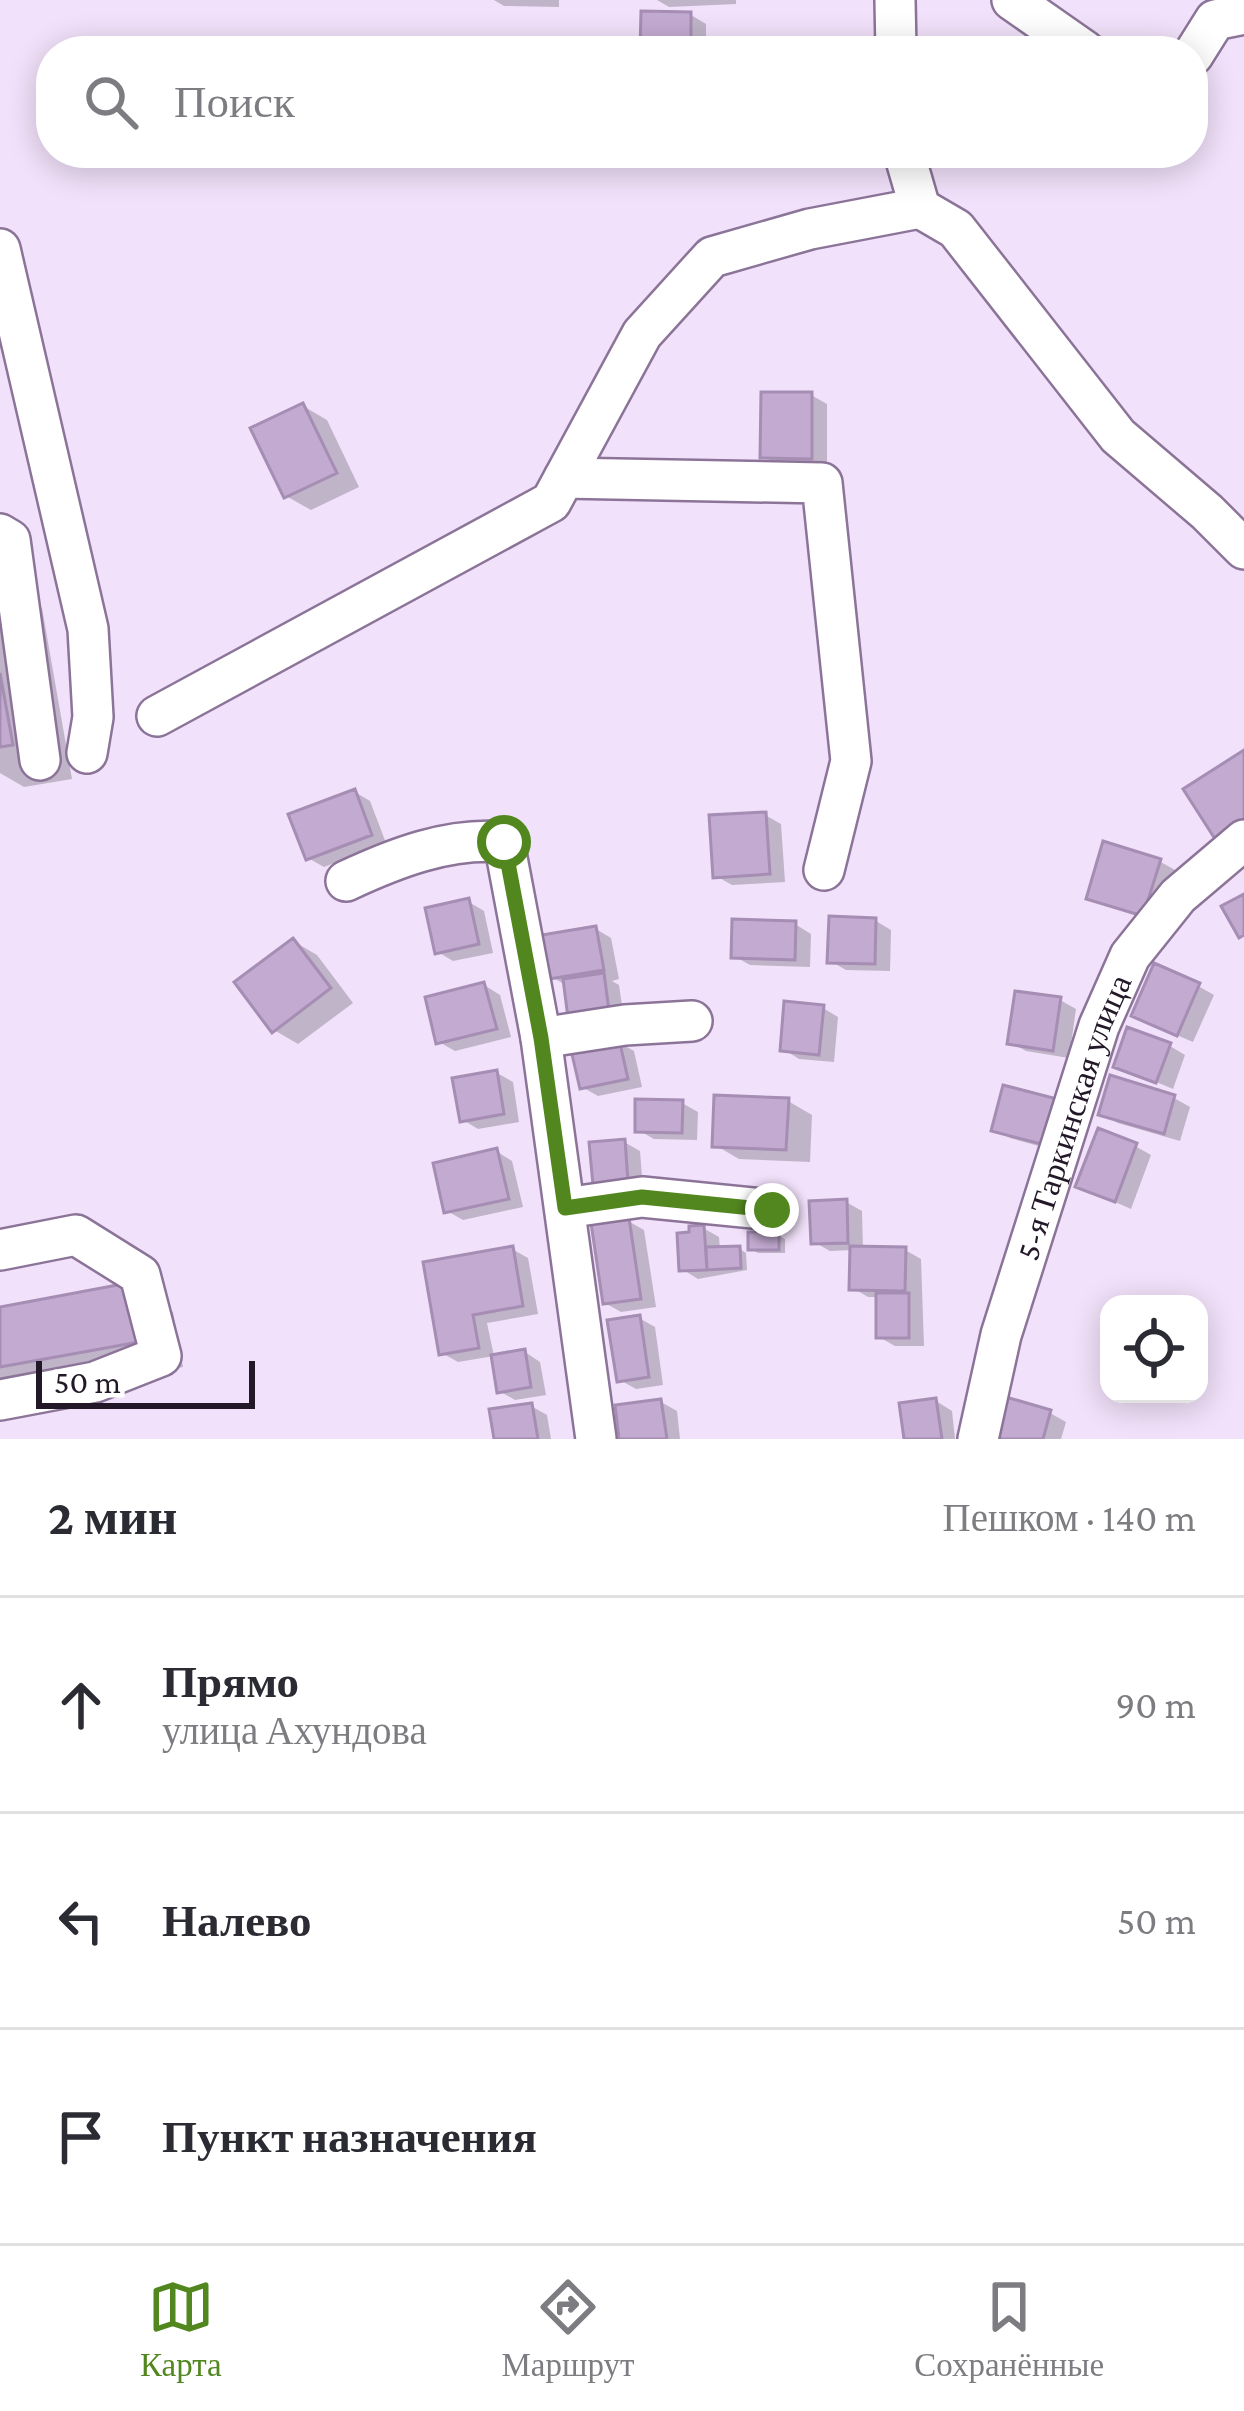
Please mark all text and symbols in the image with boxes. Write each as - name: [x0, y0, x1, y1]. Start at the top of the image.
- search box: [36, 36, 1208, 168]
- icon: search: [78, 69, 144, 135]
- text: Поиск: [174, 77, 295, 127]
- route start: [477, 815, 531, 869]
- street label: 5-я Таркинская улица: [1008, 968, 1139, 1264]
- route end: [745, 1183, 799, 1237]
- map controls: [1100, 1295, 1208, 1403]
- button: locate: [1100, 1295, 1208, 1403]
- scale bar: [36, 1355, 255, 1408]
- text: 50 m: [54, 1363, 121, 1400]
- text: 2 мин: [48, 1488, 177, 1545]
- text: Пешком · 140 m: [943, 1496, 1196, 1539]
- text: Прямо: [162, 1657, 299, 1707]
- icon: ahead: [48, 1672, 114, 1738]
- text: 90 m: [1115, 1683, 1196, 1726]
- text: улица Ахундова: [162, 1709, 427, 1752]
- icon: left: [48, 1888, 114, 1954]
- text: Налево: [162, 1896, 312, 1946]
- text: 50 m: [1117, 1899, 1196, 1942]
- icon: arrive: [48, 2104, 114, 2170]
- text: Пункт назначения: [162, 2112, 537, 2162]
- tab: Карта: [140, 2274, 222, 2384]
- tab: Маршрут: [502, 2274, 634, 2384]
- tab: Сохранённые: [914, 2274, 1104, 2384]

